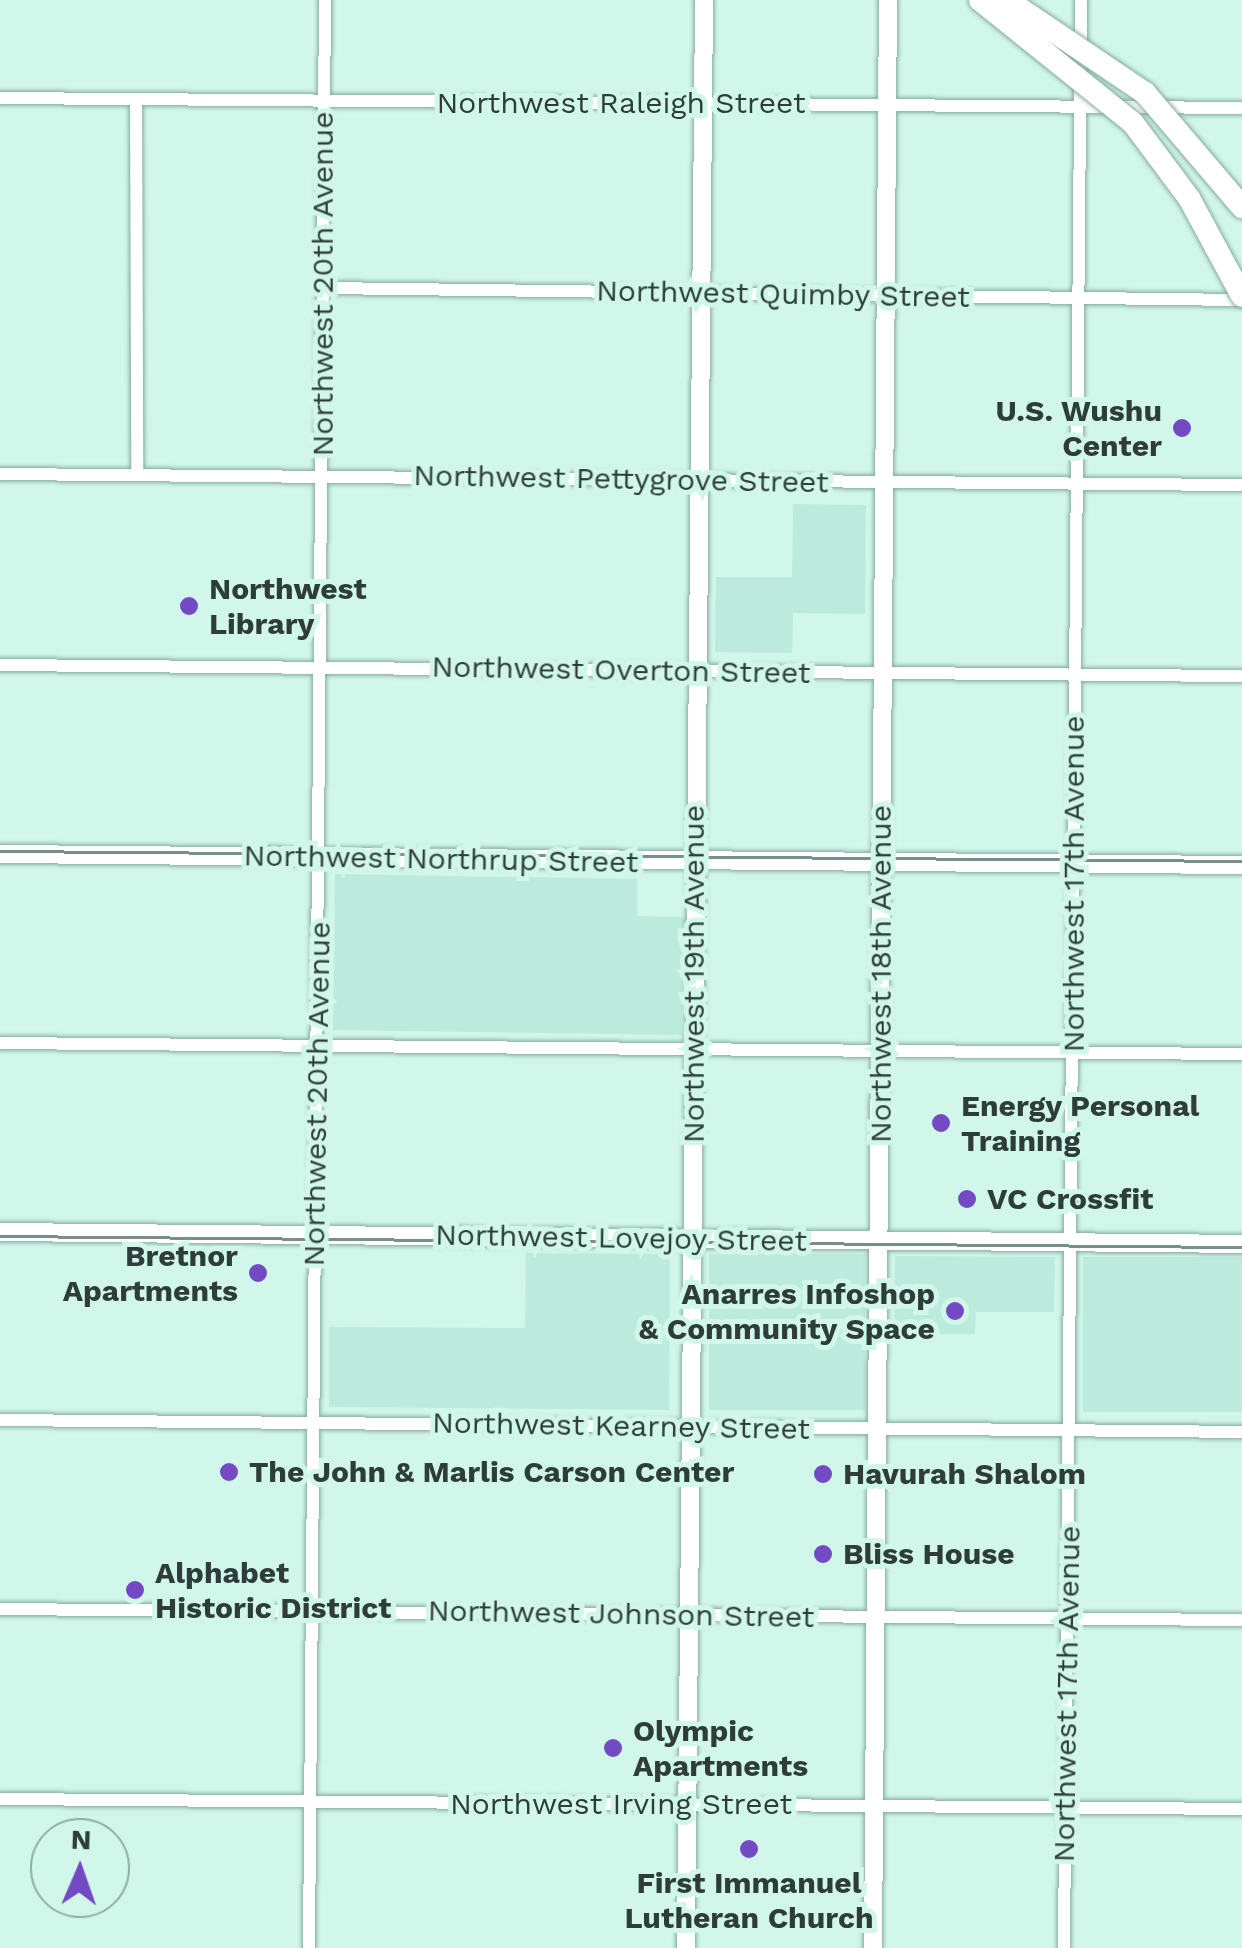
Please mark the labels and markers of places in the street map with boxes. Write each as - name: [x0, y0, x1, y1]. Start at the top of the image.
- place label: U.S. Wushu Center: [995, 393, 1162, 464]
- marker: U.S. Wushu Center: [1171, 417, 1193, 439]
- place label: Northwest Library: [209, 571, 367, 642]
- marker: Northwest Library: [178, 595, 200, 617]
- place label: Energy Personal Training: [961, 1088, 1200, 1158]
- marker: Energy Personal Training: [930, 1112, 952, 1134]
- place label: VC Crossfit: [987, 1181, 1153, 1217]
- marker: VC Crossfit: [956, 1188, 978, 1210]
- place label: Bretnor Apartments: [63, 1238, 238, 1308]
- marker: Bretnor Apartments: [247, 1262, 269, 1284]
- place label: Anarres Infoshop & Community Space: [638, 1276, 935, 1346]
- marker: Anarres Infoshop & Community Space: [944, 1300, 966, 1322]
- place label: The John & Marlis Carson Center: [249, 1454, 735, 1490]
- place label: Havurah Shalom: [843, 1456, 1086, 1492]
- marker: The John & Marlis Carson Center: [218, 1461, 240, 1483]
- marker: Havurah Shalom: [812, 1463, 834, 1485]
- place label: Bliss House: [843, 1536, 1015, 1572]
- marker: Bliss House: [812, 1543, 834, 1565]
- place label: Alphabet Historic District: [155, 1555, 391, 1626]
- marker: Alphabet Historic District: [124, 1579, 146, 1601]
- place label: Olympic Apartments: [633, 1713, 808, 1784]
- marker: Olympic Apartments: [602, 1737, 624, 1759]
- marker: First Immanuel Lutheran Church: [738, 1838, 760, 1860]
- place label: First Immanuel Lutheran Church: [624, 1865, 874, 1936]

